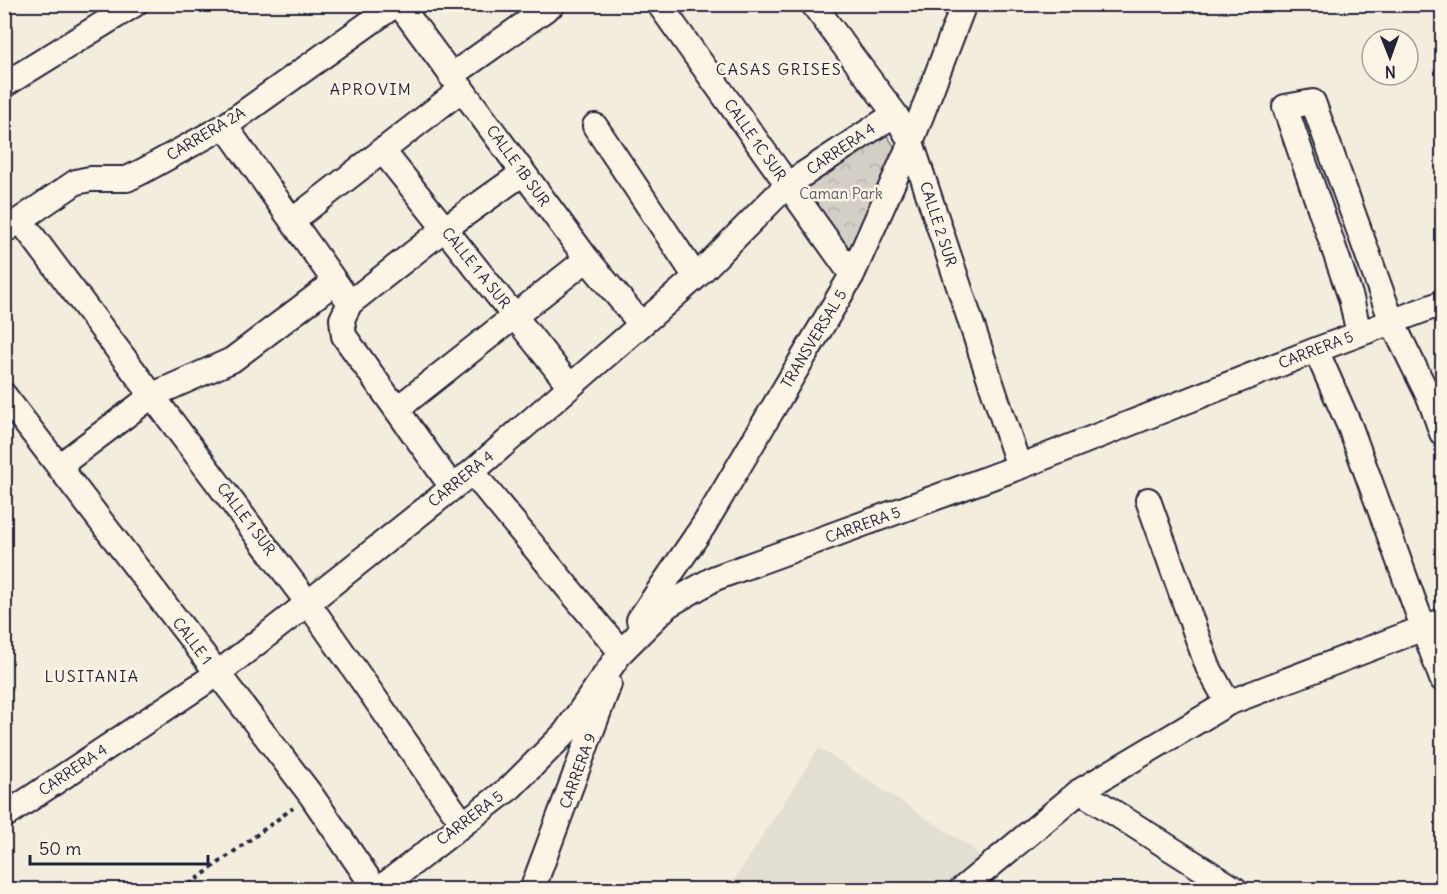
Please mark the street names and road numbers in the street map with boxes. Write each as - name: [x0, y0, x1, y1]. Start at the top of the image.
- street label: CALLE 1C SUR: [720, 95, 791, 185]
- street label: CARRERA 2A: [163, 103, 249, 164]
- street label: CARRERA 4: [803, 118, 879, 178]
- street label: CALLE 1B SUR: [483, 121, 554, 210]
- street label: CALLE 2 SUR: [916, 179, 961, 269]
- street label: CALLE 1 A SUR: [438, 223, 515, 313]
- street label: TRANSVERSAL 5: [777, 286, 851, 392]
- street label: CARRERA 5: [1276, 327, 1356, 373]
- street label: CARRERA 4: [424, 446, 498, 511]
- street label: CALLE 1 SUR: [213, 479, 280, 559]
- street label: CARRERA 5: [823, 502, 903, 547]
- street label: CALLE 1: [169, 613, 216, 668]
- street label: CARRERA 9: [555, 731, 600, 811]
- street label: CARRERA 4: [35, 739, 111, 799]
- street label: CARRERA 5: [433, 786, 507, 849]

